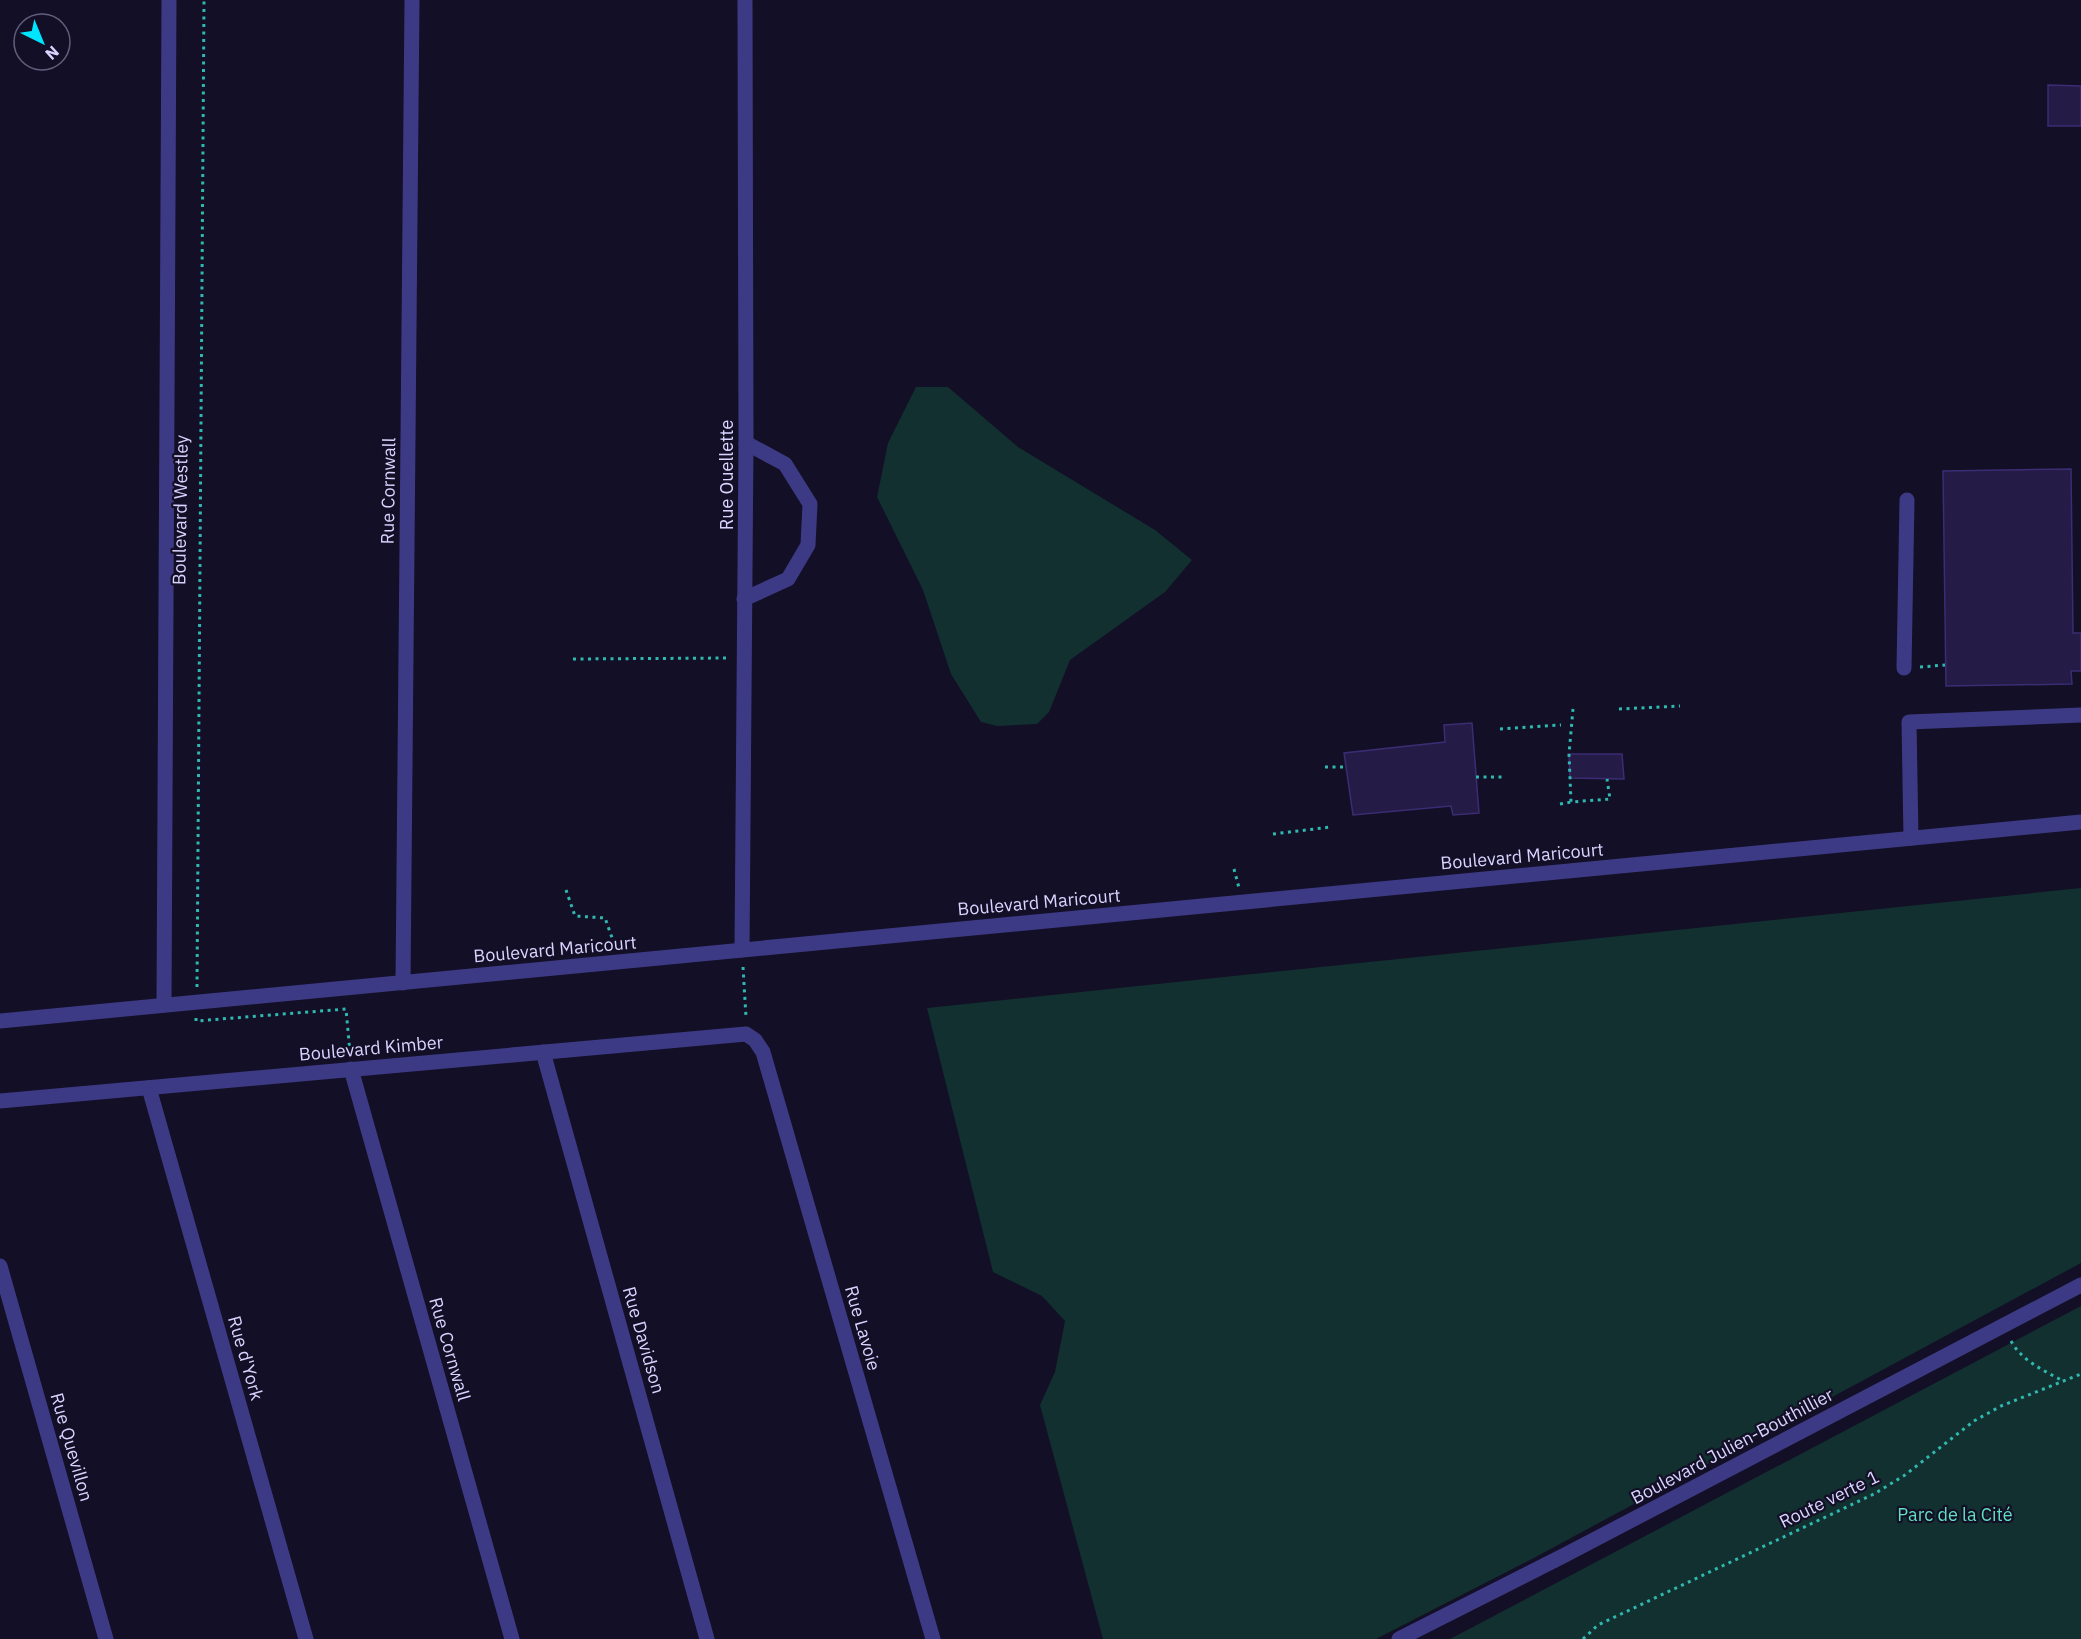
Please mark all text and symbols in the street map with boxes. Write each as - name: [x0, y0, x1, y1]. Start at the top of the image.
- north arrow: [12, 12, 72, 72]
- text: N: [41, 42, 63, 64]
- street label: Rue Ouellette: [715, 420, 738, 530]
- street label: Boulevard Westley: [167, 435, 193, 585]
- street label: Rue Cornwall: [376, 437, 400, 545]
- street label: Boulevard Maricourt: [1439, 837, 1605, 875]
- street label: Boulevard Maricourt: [956, 883, 1122, 921]
- street label: Boulevard Maricourt: [472, 930, 638, 968]
- street label: Boulevard Kimber: [298, 1030, 444, 1066]
- street label: Rue Lavoie: [840, 1283, 886, 1373]
- street label: Rue Davidson: [618, 1284, 670, 1396]
- street label: Rue Cornwall: [424, 1294, 476, 1404]
- street label: Rue d'York: [223, 1313, 269, 1403]
- street label: Boulevard Julien-Bouthillier: [1627, 1383, 1838, 1509]
- street label: Rue Quevillon: [46, 1390, 98, 1504]
- street label: Route verte 1: [1775, 1465, 1883, 1533]
- park label: Parc de la Cité: [1897, 1503, 2013, 1526]

